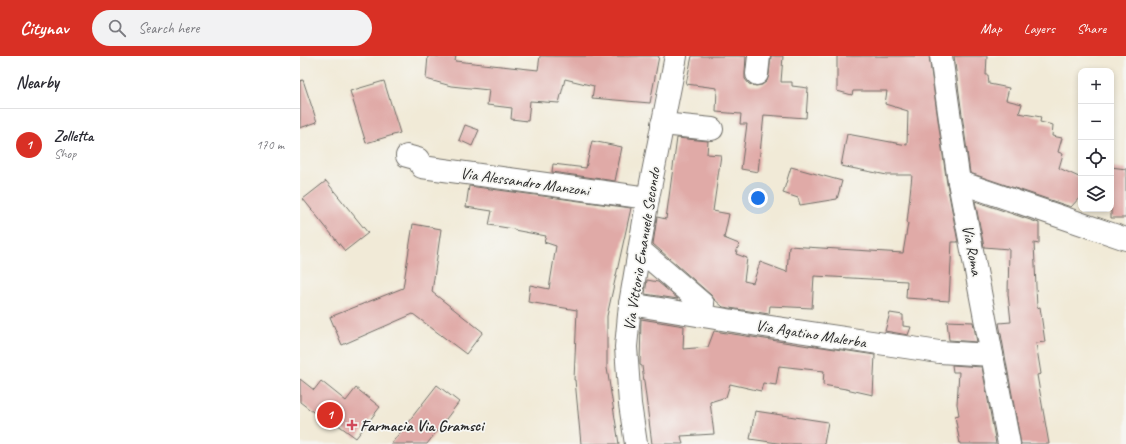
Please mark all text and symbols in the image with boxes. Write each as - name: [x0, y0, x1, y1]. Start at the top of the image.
- search box: [92, 10, 372, 46]
- text: Citynav: [20, 16, 68, 40]
- icon: search: [106, 17, 128, 39]
- text: Search here: [138, 19, 199, 38]
- text: Map: [980, 20, 1002, 37]
- text: Layers: [1024, 20, 1055, 37]
- text: Share: [1077, 20, 1106, 37]
- map controls: [1078, 68, 1114, 212]
- button: +: [1078, 68, 1114, 104]
- text: Nearby: [16, 72, 59, 93]
- button: −: [1078, 104, 1114, 140]
- text: Zolletta: [54, 127, 93, 146]
- text: 1: [26, 137, 32, 153]
- text: 170 m: [256, 137, 284, 153]
- button: locate: [1078, 140, 1114, 176]
- text: Shop: [54, 146, 76, 162]
- street label: Via Alessandro Manzoni: [459, 163, 593, 201]
- street label: Via Vittorio Emanuele Secondo: [619, 165, 665, 332]
- button: layers: [1078, 176, 1114, 212]
- your location: [748, 188, 768, 208]
- street label: Via Roma: [957, 223, 987, 278]
- street label: Via Agatino Malerba: [754, 315, 869, 353]
- pin: 1: [317, 400, 343, 430]
- place label: Farmacia Via Gramsci: [360, 416, 485, 436]
- marker: Farmacia Via Gramsci: [347, 420, 357, 430]

